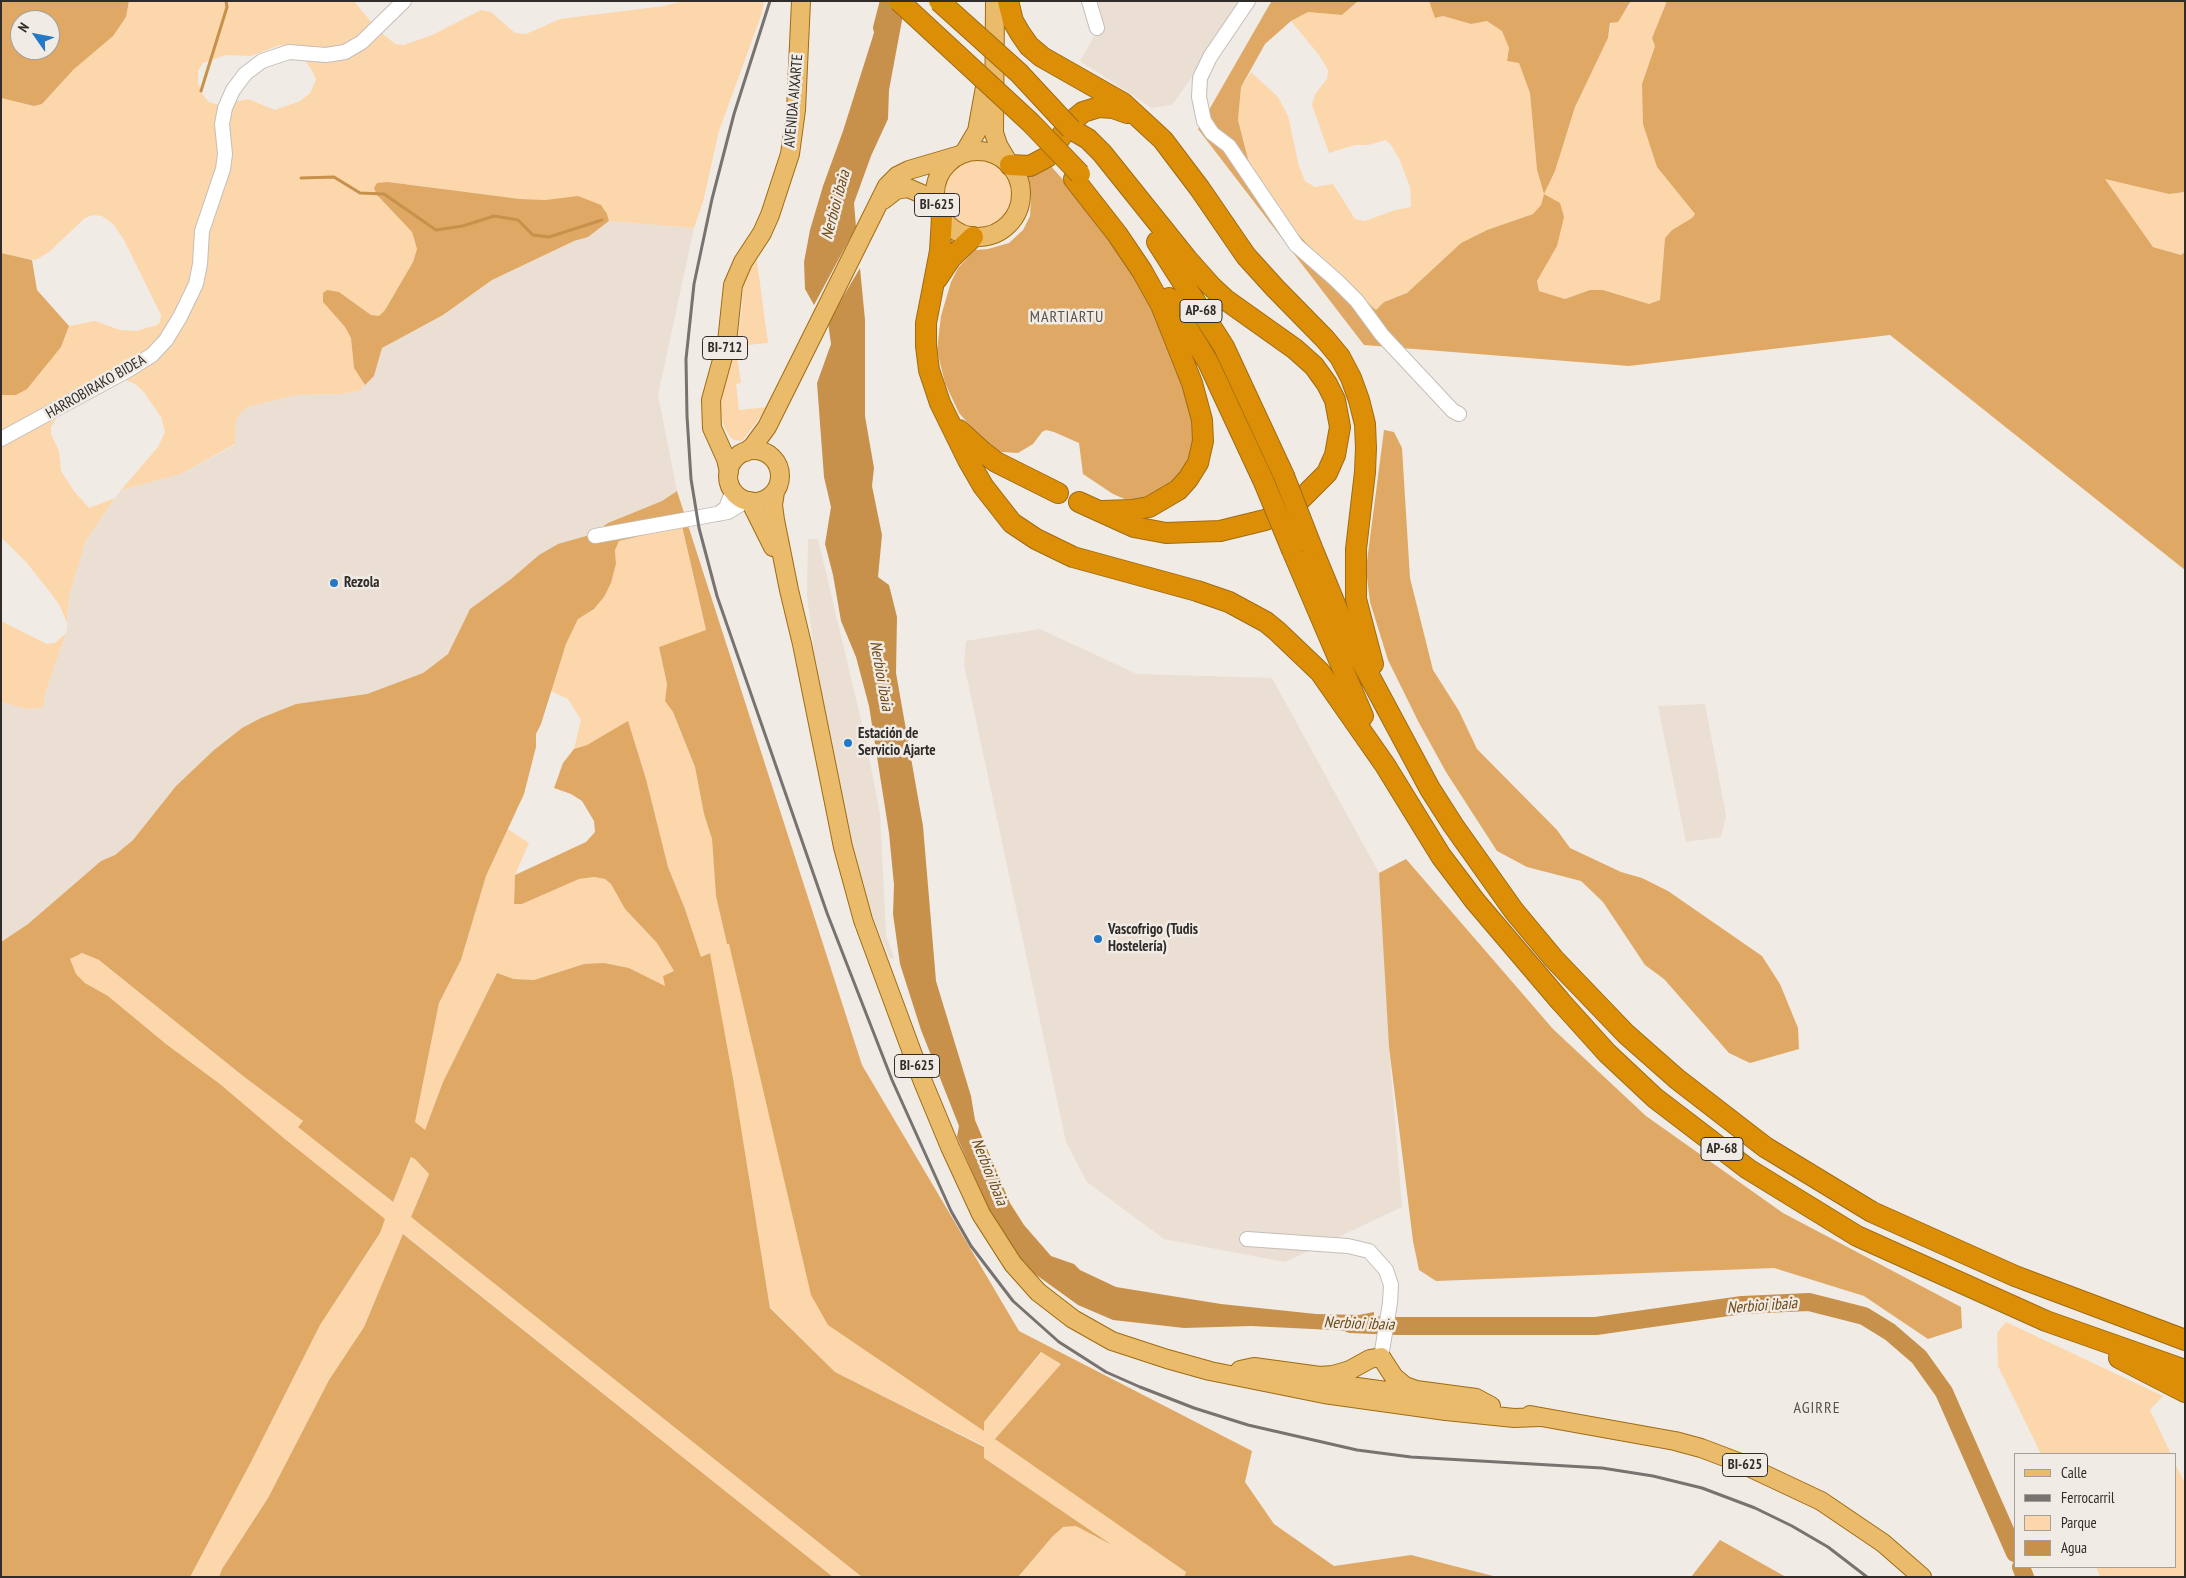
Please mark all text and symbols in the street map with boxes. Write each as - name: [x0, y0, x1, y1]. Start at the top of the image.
- north arrow: [10, 10, 60, 60]
- text: N: [14, 19, 33, 35]
- street label: AVENIDA AIXARTE: [781, 54, 807, 148]
- water label: Nerbioi ibaia: [818, 168, 854, 242]
- road number: BI-625: [914, 194, 960, 216]
- road number: AP-68: [1180, 300, 1222, 322]
- district label: MARTIARTU: [1029, 307, 1105, 327]
- road number: BI-712: [702, 336, 748, 359]
- street label: HARROBIRAKO BIDEA: [43, 351, 149, 423]
- place label: Rezola: [344, 574, 380, 592]
- marker: Rezola: [328, 577, 340, 589]
- water label: Nerbioi ibaia: [865, 640, 897, 712]
- place label: Estación de Servicio Ajarte: [858, 725, 936, 760]
- marker: Estación de Servicio Ajarte: [842, 737, 854, 749]
- place label: Vascofrigo (Tudis Hostelería): [1108, 921, 1198, 956]
- marker: Vascofrigo (Tudis Hostelería): [1092, 933, 1104, 945]
- road number: BI-625: [894, 1054, 940, 1078]
- water label: Nerbioi ibaia: [967, 1136, 1011, 1208]
- road number: AP-68: [1701, 1138, 1743, 1160]
- water label: Nerbioi ibaia: [1726, 1294, 1798, 1318]
- water label: Nerbioi ibaia: [1323, 1313, 1395, 1335]
- district label: AGIRRE: [1793, 1398, 1841, 1418]
- legend: [2014, 1453, 2176, 1568]
- road number: BI-625: [1722, 1454, 1768, 1476]
- text: Calle: [2061, 1463, 2087, 1482]
- text: Ferrocarril: [2061, 1488, 2114, 1507]
- text: Parque: [2061, 1513, 2097, 1532]
- text: Agua: [2061, 1538, 2087, 1557]

